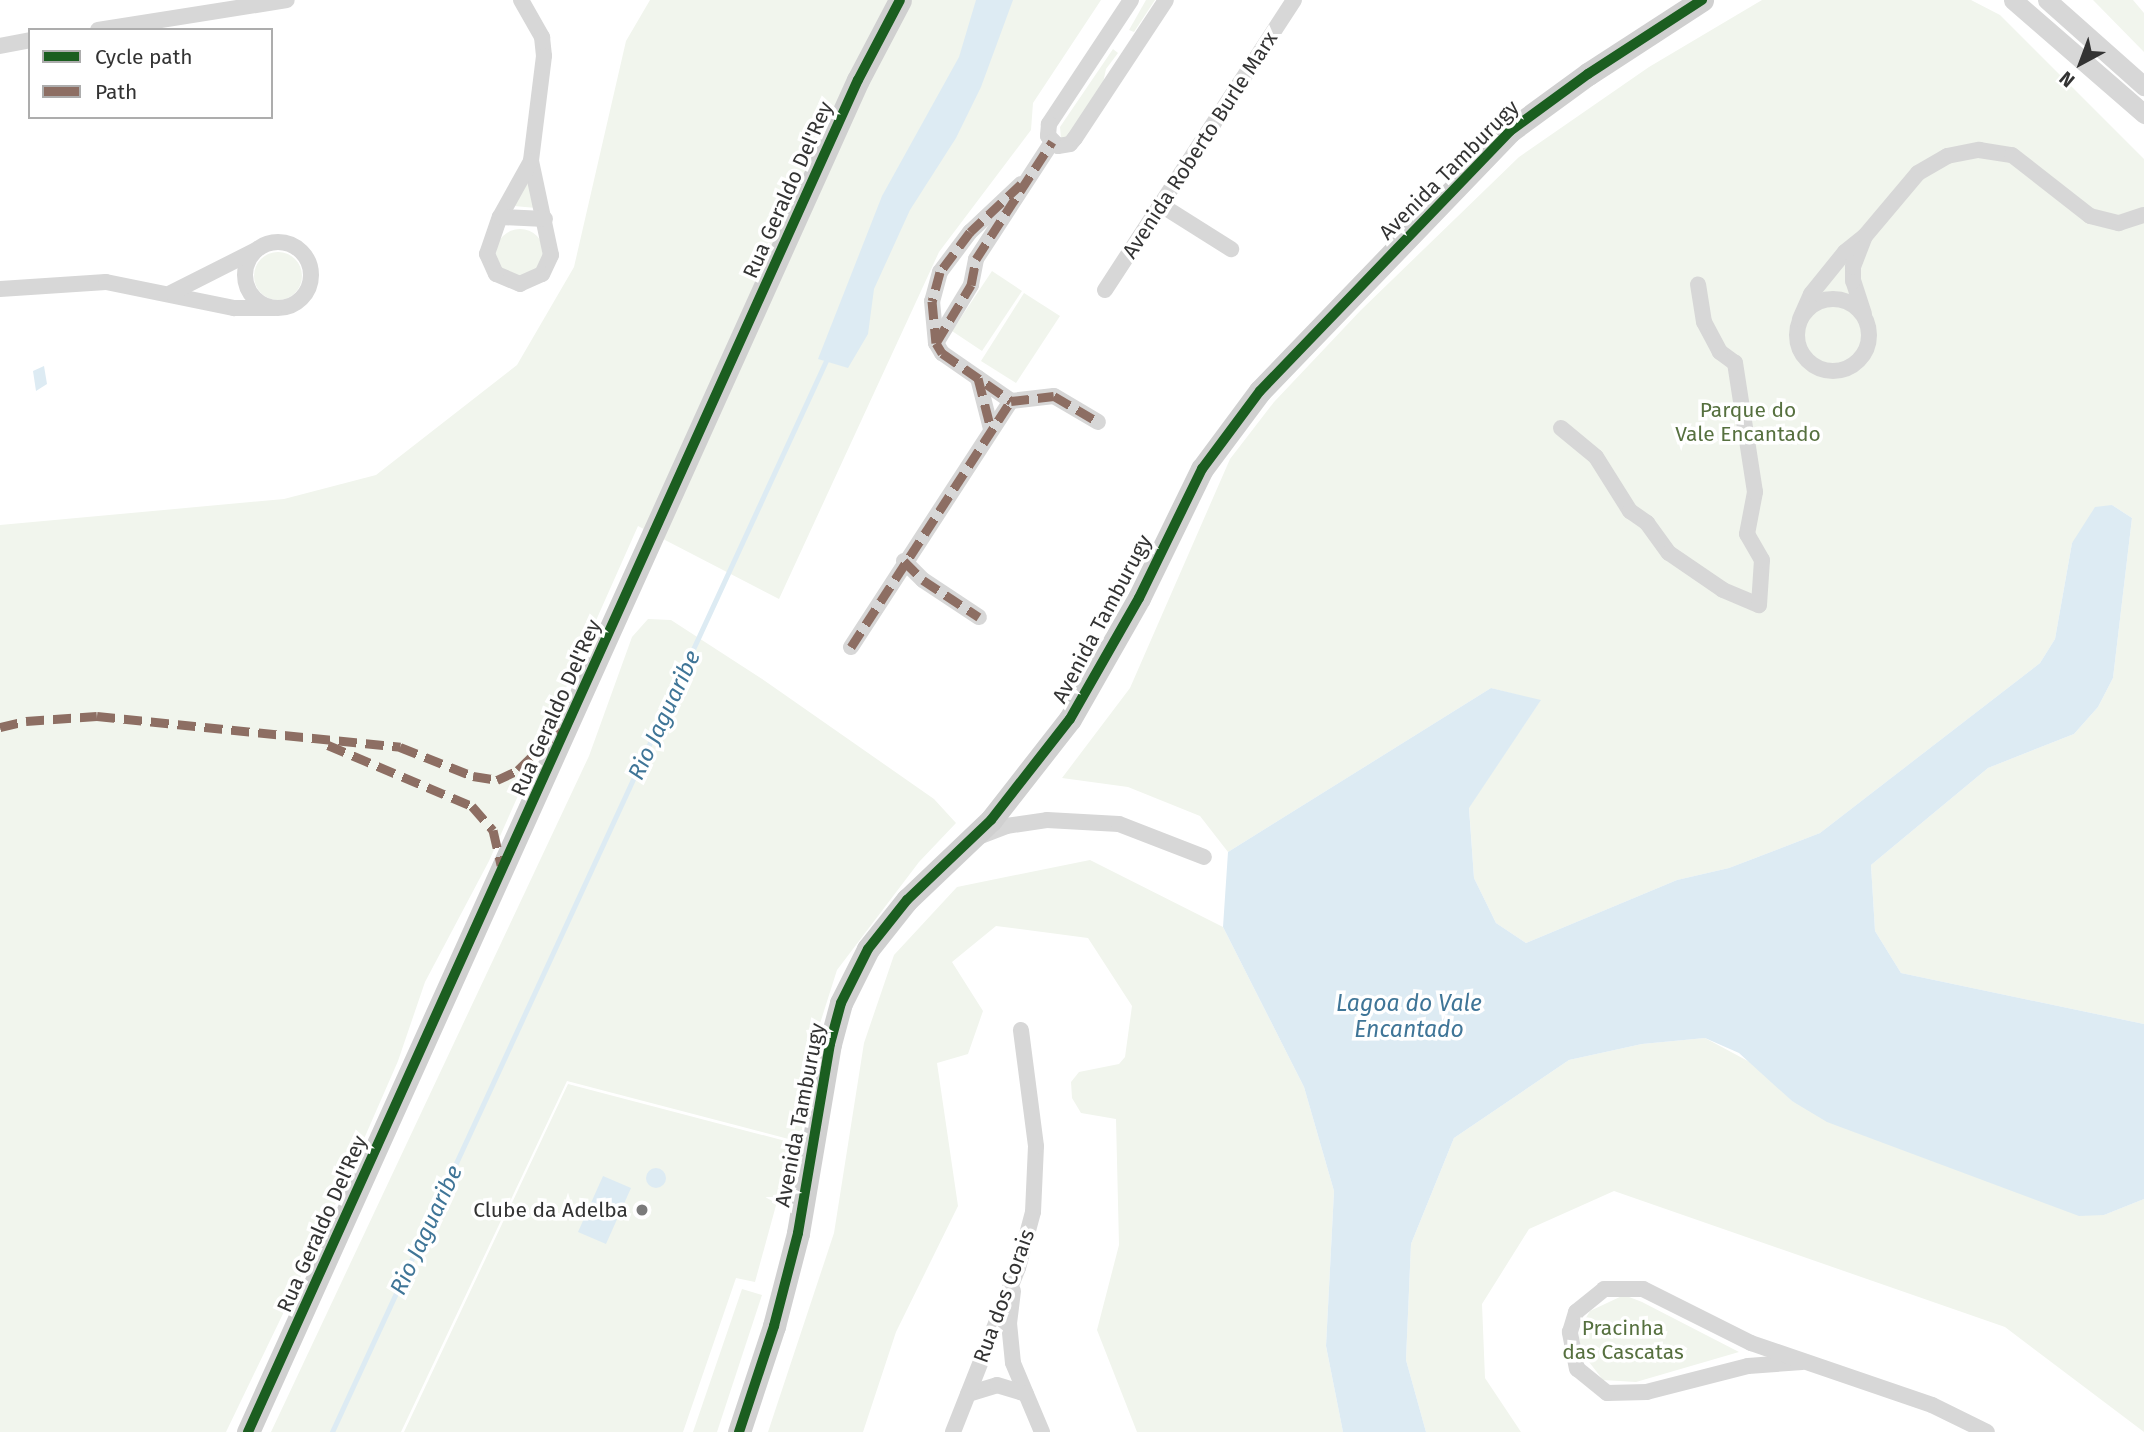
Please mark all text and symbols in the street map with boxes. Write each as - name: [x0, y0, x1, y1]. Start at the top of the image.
- street label: Avenida Roberto Burle Marx: [1117, 27, 1283, 263]
- legend: [28, 28, 273, 119]
- north arrow: [2046, 28, 2116, 98]
- text: Cycle path: [95, 44, 193, 70]
- text: N: [2055, 66, 2079, 92]
- text: Path: [95, 79, 137, 105]
- street label: Avenida Tamburugy: [1374, 95, 1524, 245]
- street label: Rua Geraldo Del'Rey: [738, 98, 838, 282]
- park label: Parque do Vale Encantado: [1675, 397, 1821, 447]
- street label: Avenida Tamburugy: [1047, 531, 1157, 707]
- street label: Rua Geraldo Del'Rey: [506, 616, 606, 800]
- water label: Rio Jaguaribe: [622, 646, 706, 784]
- water label: Lagoa do Vale Encantado: [1336, 989, 1482, 1043]
- street label: Avenida Tamburugy: [770, 1021, 830, 1209]
- street label: Rua Geraldo Del'Rey: [272, 1132, 372, 1316]
- water label: Rio Jaguaribe: [384, 1161, 468, 1299]
- place label: Clube da Adelba: [473, 1197, 628, 1223]
- marker: Clube da Adelba: [634, 1202, 650, 1218]
- street label: Rua dos Corais: [968, 1226, 1040, 1366]
- park label: Pracinha das Cascatas: [1562, 1315, 1684, 1365]

